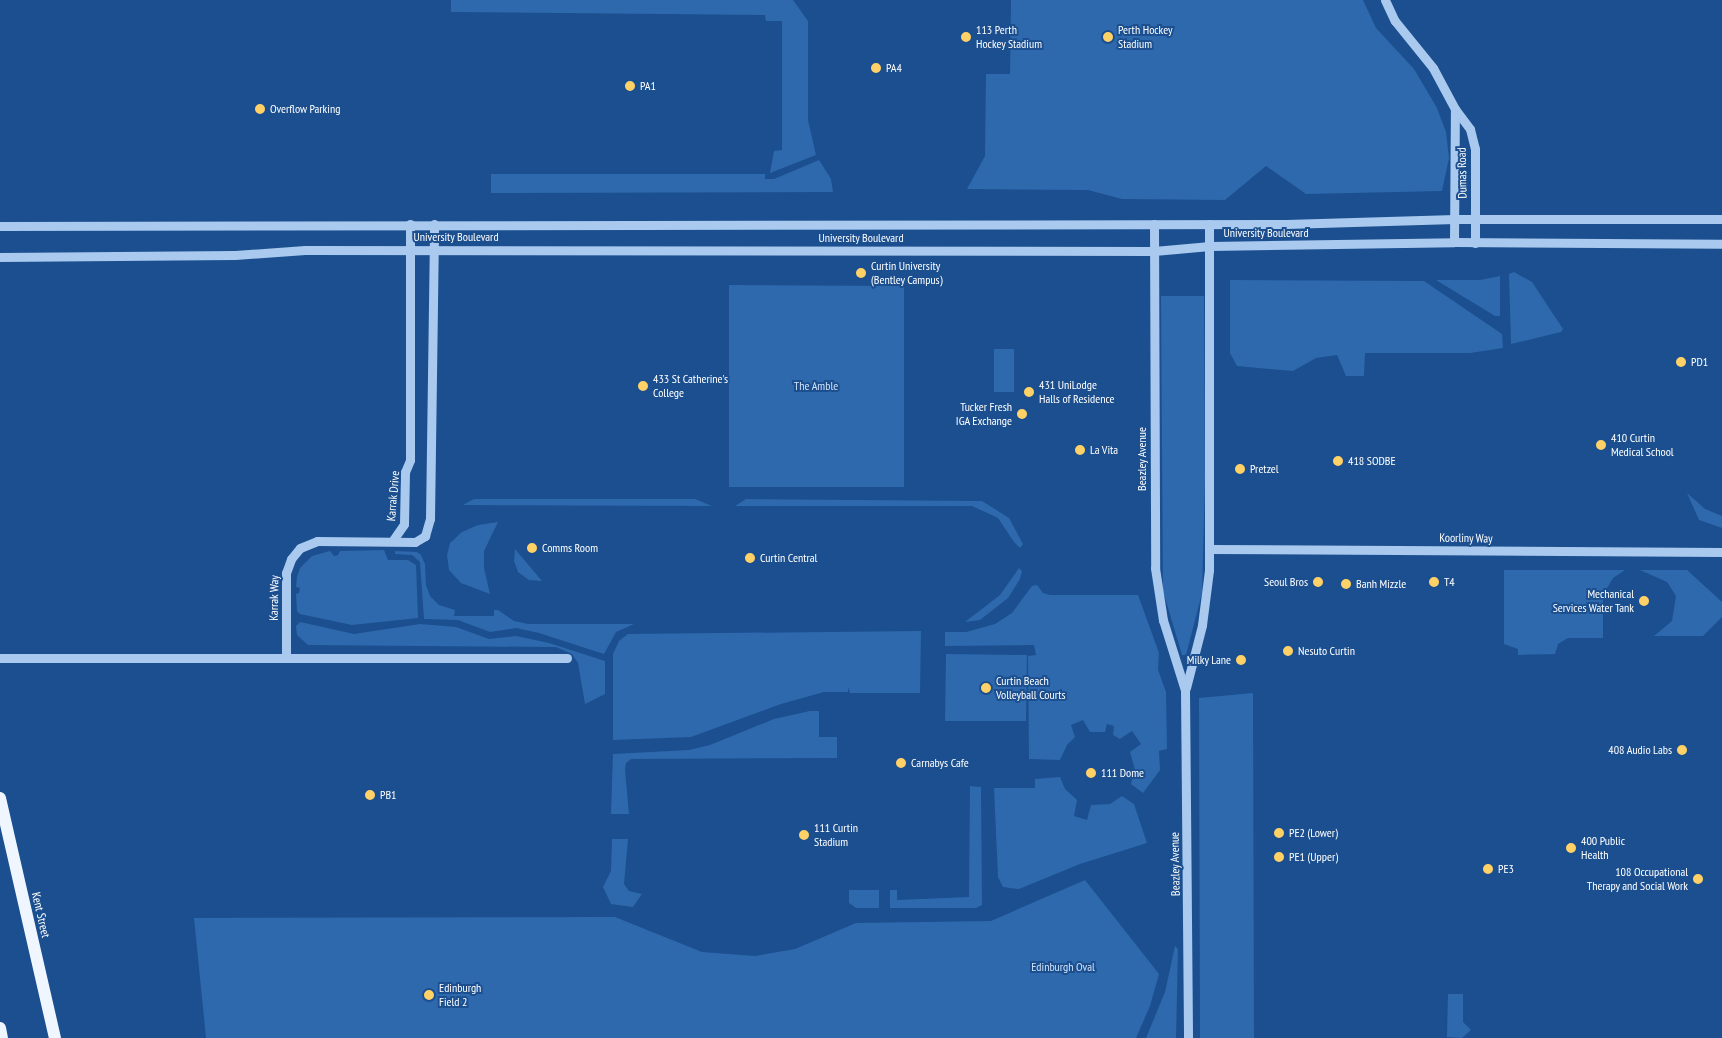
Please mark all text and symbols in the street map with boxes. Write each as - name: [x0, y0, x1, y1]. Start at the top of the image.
- place label: 113 Perth Hockey Stadium: [976, 23, 1042, 51]
- place label: Perth Hockey Stadium: [1118, 23, 1172, 51]
- marker: 113 Perth Hockey Stadium: [960, 31, 972, 43]
- marker: Perth Hockey Stadium: [1102, 31, 1114, 43]
- place label: PA4: [886, 61, 902, 75]
- marker: PA4: [870, 62, 882, 74]
- place label: PA1: [640, 79, 656, 93]
- marker: PA1: [624, 80, 636, 92]
- place label: Overflow Parking: [270, 102, 341, 116]
- marker: Overflow Parking: [254, 103, 266, 115]
- street label: Dumas Road: [1454, 147, 1470, 199]
- street label: University Boulevard: [1223, 226, 1309, 240]
- street label: University Boulevard: [413, 230, 499, 244]
- street label: University Boulevard: [818, 231, 904, 245]
- place label: Curtin University (Bentley Campus): [871, 259, 943, 287]
- marker: Curtin University (Bentley Campus): [855, 267, 867, 279]
- place label: PD1: [1691, 355, 1708, 369]
- marker: PD1: [1675, 356, 1687, 368]
- place label: 433 St Catherine's College: [653, 372, 728, 400]
- place label: 431 UniLodge Halls of Residence: [1039, 378, 1114, 406]
- park label: The Amble: [794, 379, 838, 393]
- marker: 433 St Catherine's College: [637, 380, 649, 392]
- marker: 431 UniLodge Halls of Residence: [1023, 386, 1035, 398]
- place label: Tucker Fresh IGA Exchange: [955, 400, 1012, 428]
- marker: Tucker Fresh IGA Exchange: [1016, 408, 1028, 420]
- street label: Beazley Avenue: [1135, 427, 1149, 491]
- place label: 410 Curtin Medical School: [1611, 431, 1674, 459]
- marker: 410 Curtin Medical School: [1595, 439, 1607, 451]
- place label: La Vita: [1090, 443, 1118, 457]
- marker: La Vita: [1074, 444, 1086, 456]
- place label: 418 SODBE: [1348, 454, 1396, 468]
- marker: 418 SODBE: [1332, 455, 1344, 467]
- place label: Pretzel: [1250, 462, 1279, 476]
- marker: Pretzel: [1234, 463, 1246, 475]
- street label: Karrak Drive: [384, 470, 402, 522]
- street label: Koorliny Way: [1439, 530, 1493, 546]
- place label: Comms Room: [542, 541, 598, 555]
- marker: Comms Room: [526, 542, 538, 554]
- place label: Curtin Central: [760, 551, 817, 565]
- marker: Curtin Central: [744, 552, 756, 564]
- street label: Karrak Way: [266, 575, 282, 621]
- place label: Seoul Bros: [1264, 575, 1308, 589]
- place label: T4: [1444, 575, 1455, 589]
- marker: Seoul Bros: [1312, 576, 1324, 588]
- marker: T4: [1428, 576, 1440, 588]
- place label: Banh Mizzle: [1356, 577, 1406, 591]
- marker: Banh Mizzle: [1340, 578, 1352, 590]
- place label: Mechanical Services Water Tank: [1552, 587, 1634, 615]
- marker: Mechanical Services Water Tank: [1638, 595, 1650, 607]
- place label: Nesuto Curtin: [1298, 644, 1355, 658]
- marker: Nesuto Curtin: [1282, 645, 1294, 657]
- place label: Milky Lane: [1186, 653, 1231, 667]
- marker: Milky Lane: [1235, 654, 1247, 666]
- place label: Curtin Beach Volleyball Courts: [996, 674, 1066, 702]
- marker: Curtin Beach Volleyball Courts: [980, 682, 992, 694]
- place label: 408 Audio Labs: [1608, 743, 1672, 757]
- marker: 408 Audio Labs: [1676, 744, 1688, 756]
- place label: Carnabys Cafe: [911, 756, 969, 770]
- marker: Carnabys Cafe: [895, 757, 907, 769]
- place label: 111 Dome: [1101, 766, 1144, 780]
- marker: 111 Dome: [1085, 767, 1097, 779]
- place label: PB1: [380, 788, 396, 802]
- marker: PB1: [364, 789, 376, 801]
- place label: 111 Curtin Stadium: [814, 821, 858, 849]
- place label: PE2 (Lower): [1289, 826, 1338, 840]
- marker: PE2 (Lower): [1273, 827, 1285, 839]
- marker: 111 Curtin Stadium: [798, 829, 810, 841]
- street label: Beazley Avenue: [1167, 832, 1183, 896]
- place label: 400 Public Health: [1581, 834, 1625, 862]
- marker: 400 Public Health: [1565, 842, 1577, 854]
- place label: PE1 (Upper): [1289, 850, 1338, 864]
- marker: PE1 (Upper): [1273, 851, 1285, 863]
- place label: PE3: [1498, 862, 1514, 876]
- marker: PE3: [1482, 863, 1494, 875]
- place label: 108 Occupational Therapy and Social Work: [1586, 865, 1688, 893]
- marker: 108 Occupational Therapy and Social Work: [1692, 873, 1704, 885]
- street label: Kent Street: [29, 891, 53, 939]
- park label: Edinburgh Oval: [1031, 960, 1095, 974]
- place label: Edinburgh Field 2: [439, 981, 481, 1009]
- marker: Edinburgh Field 2: [423, 989, 435, 1001]

